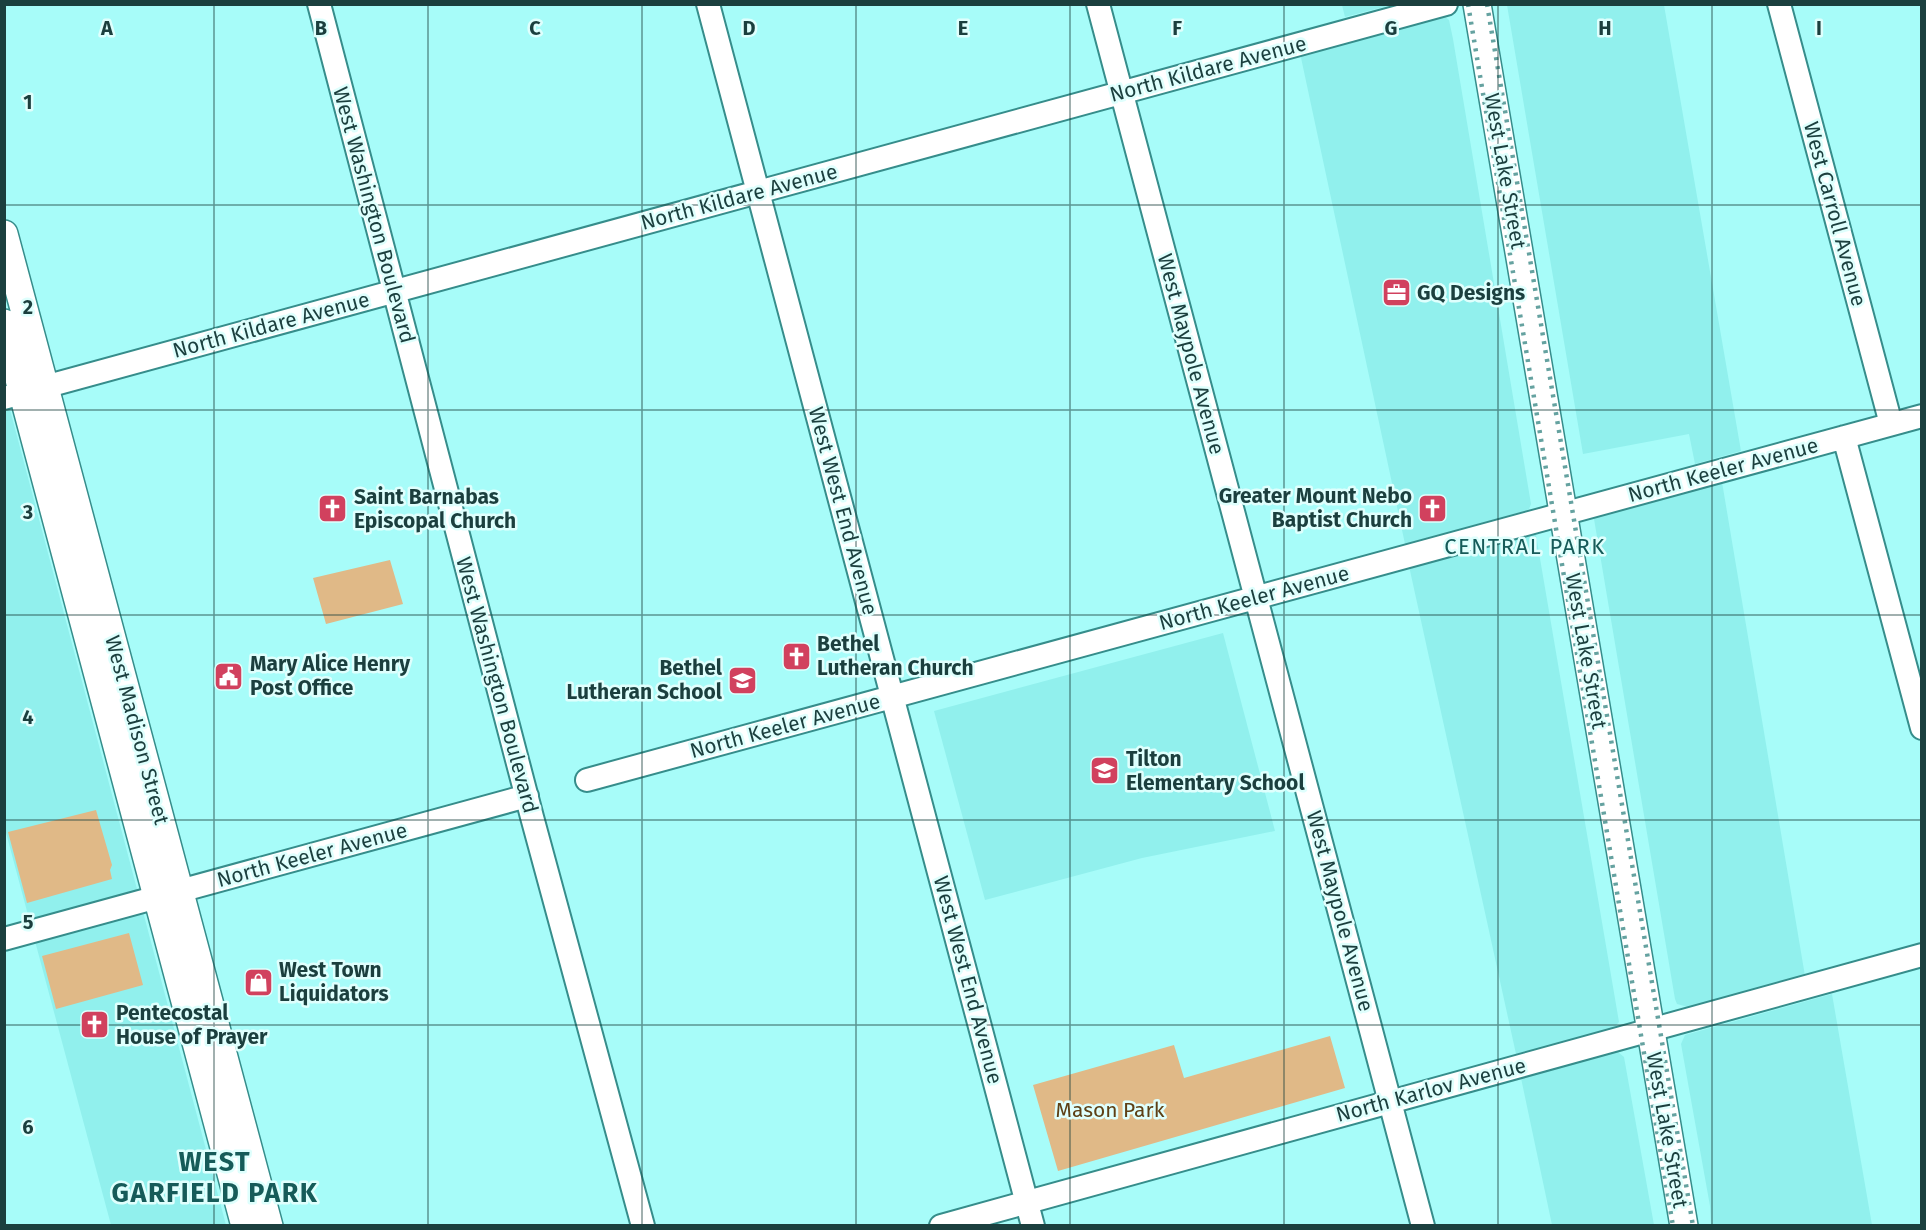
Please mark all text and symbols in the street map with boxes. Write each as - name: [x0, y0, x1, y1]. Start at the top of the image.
- text: A: [100, 16, 114, 40]
- text: B: [315, 16, 327, 40]
- text: C: [529, 16, 541, 40]
- text: D: [742, 16, 756, 40]
- text: E: [958, 16, 968, 40]
- text: F: [1172, 16, 1182, 40]
- text: G: [1385, 16, 1397, 40]
- text: H: [1598, 16, 1612, 40]
- text: I: [1816, 16, 1822, 40]
- street label: North Kildare Avenue: [1107, 30, 1309, 108]
- street label: West Washington Boulevard: [327, 84, 421, 346]
- text: 1: [23, 90, 33, 114]
- street label: West Lake Street: [1478, 91, 1532, 251]
- street label: West Carroll Avenue: [1798, 119, 1872, 309]
- street label: North Kildare Avenue: [638, 158, 840, 236]
- street label: West Maypole Avenue: [1152, 251, 1230, 457]
- office icon: GQ Designs: [1380, 277, 1412, 309]
- place label: GQ Designs: [1417, 280, 1525, 306]
- street label: North Kildare Avenue: [170, 286, 372, 364]
- text: 2: [23, 295, 33, 319]
- street label: West West End Avenue: [803, 404, 883, 618]
- street label: North Keeler Avenue: [1625, 432, 1821, 508]
- place label: Greater Mount Nebo Baptist Church: [1219, 483, 1412, 533]
- place label: Saint Barnabas Episcopal Church: [354, 484, 516, 534]
- church icon: Greater Mount Nebo Baptist Church: [1417, 492, 1449, 524]
- church icon: Saint Barnabas Episcopal Church: [317, 493, 349, 525]
- text: 3: [22, 500, 33, 524]
- district label: CENTRAL PARK: [1444, 533, 1606, 560]
- street label: West Washington Boulevard: [450, 554, 544, 816]
- street label: North Keeler Avenue: [1156, 560, 1352, 636]
- street label: West Lake Street: [1559, 571, 1613, 731]
- place label: Bethel Lutheran Church: [817, 631, 974, 681]
- street label: West Madison Street: [99, 633, 175, 828]
- church icon: Bethel Lutheran Church: [780, 640, 812, 672]
- place label: Mary Alice Henry Post Office: [250, 651, 410, 701]
- place label: Bethel Lutheran School: [566, 655, 723, 705]
- public building icon: Mary Alice Henry Post Office: [213, 660, 245, 692]
- school or university icon: Bethel Lutheran School: [727, 664, 759, 696]
- street label: North Keeler Avenue: [687, 688, 883, 764]
- text: 4: [22, 705, 34, 729]
- place label: Tilton Elementary School: [1126, 746, 1305, 796]
- school or university icon: Tilton Elementary School: [1089, 755, 1121, 787]
- street label: West Maypole Avenue: [1301, 808, 1379, 1014]
- street label: North Keeler Avenue: [214, 817, 410, 893]
- street label: West West End Avenue: [928, 873, 1008, 1087]
- text: 5: [23, 910, 34, 934]
- place label: West Town Liquidators: [279, 957, 389, 1007]
- shop icon: West Town Liquidators: [242, 966, 274, 998]
- place label: Pentecostal House of Prayer: [116, 1000, 268, 1050]
- church icon: Pentecostal House of Prayer: [79, 1009, 111, 1041]
- street label: West Lake Street: [1640, 1050, 1694, 1210]
- street label: North Karlov Avenue: [1333, 1052, 1529, 1128]
- park label: Mason Park: [1056, 1097, 1165, 1123]
- text: 6: [22, 1115, 34, 1139]
- district label: WEST GARFIELD PARK: [112, 1146, 318, 1209]

